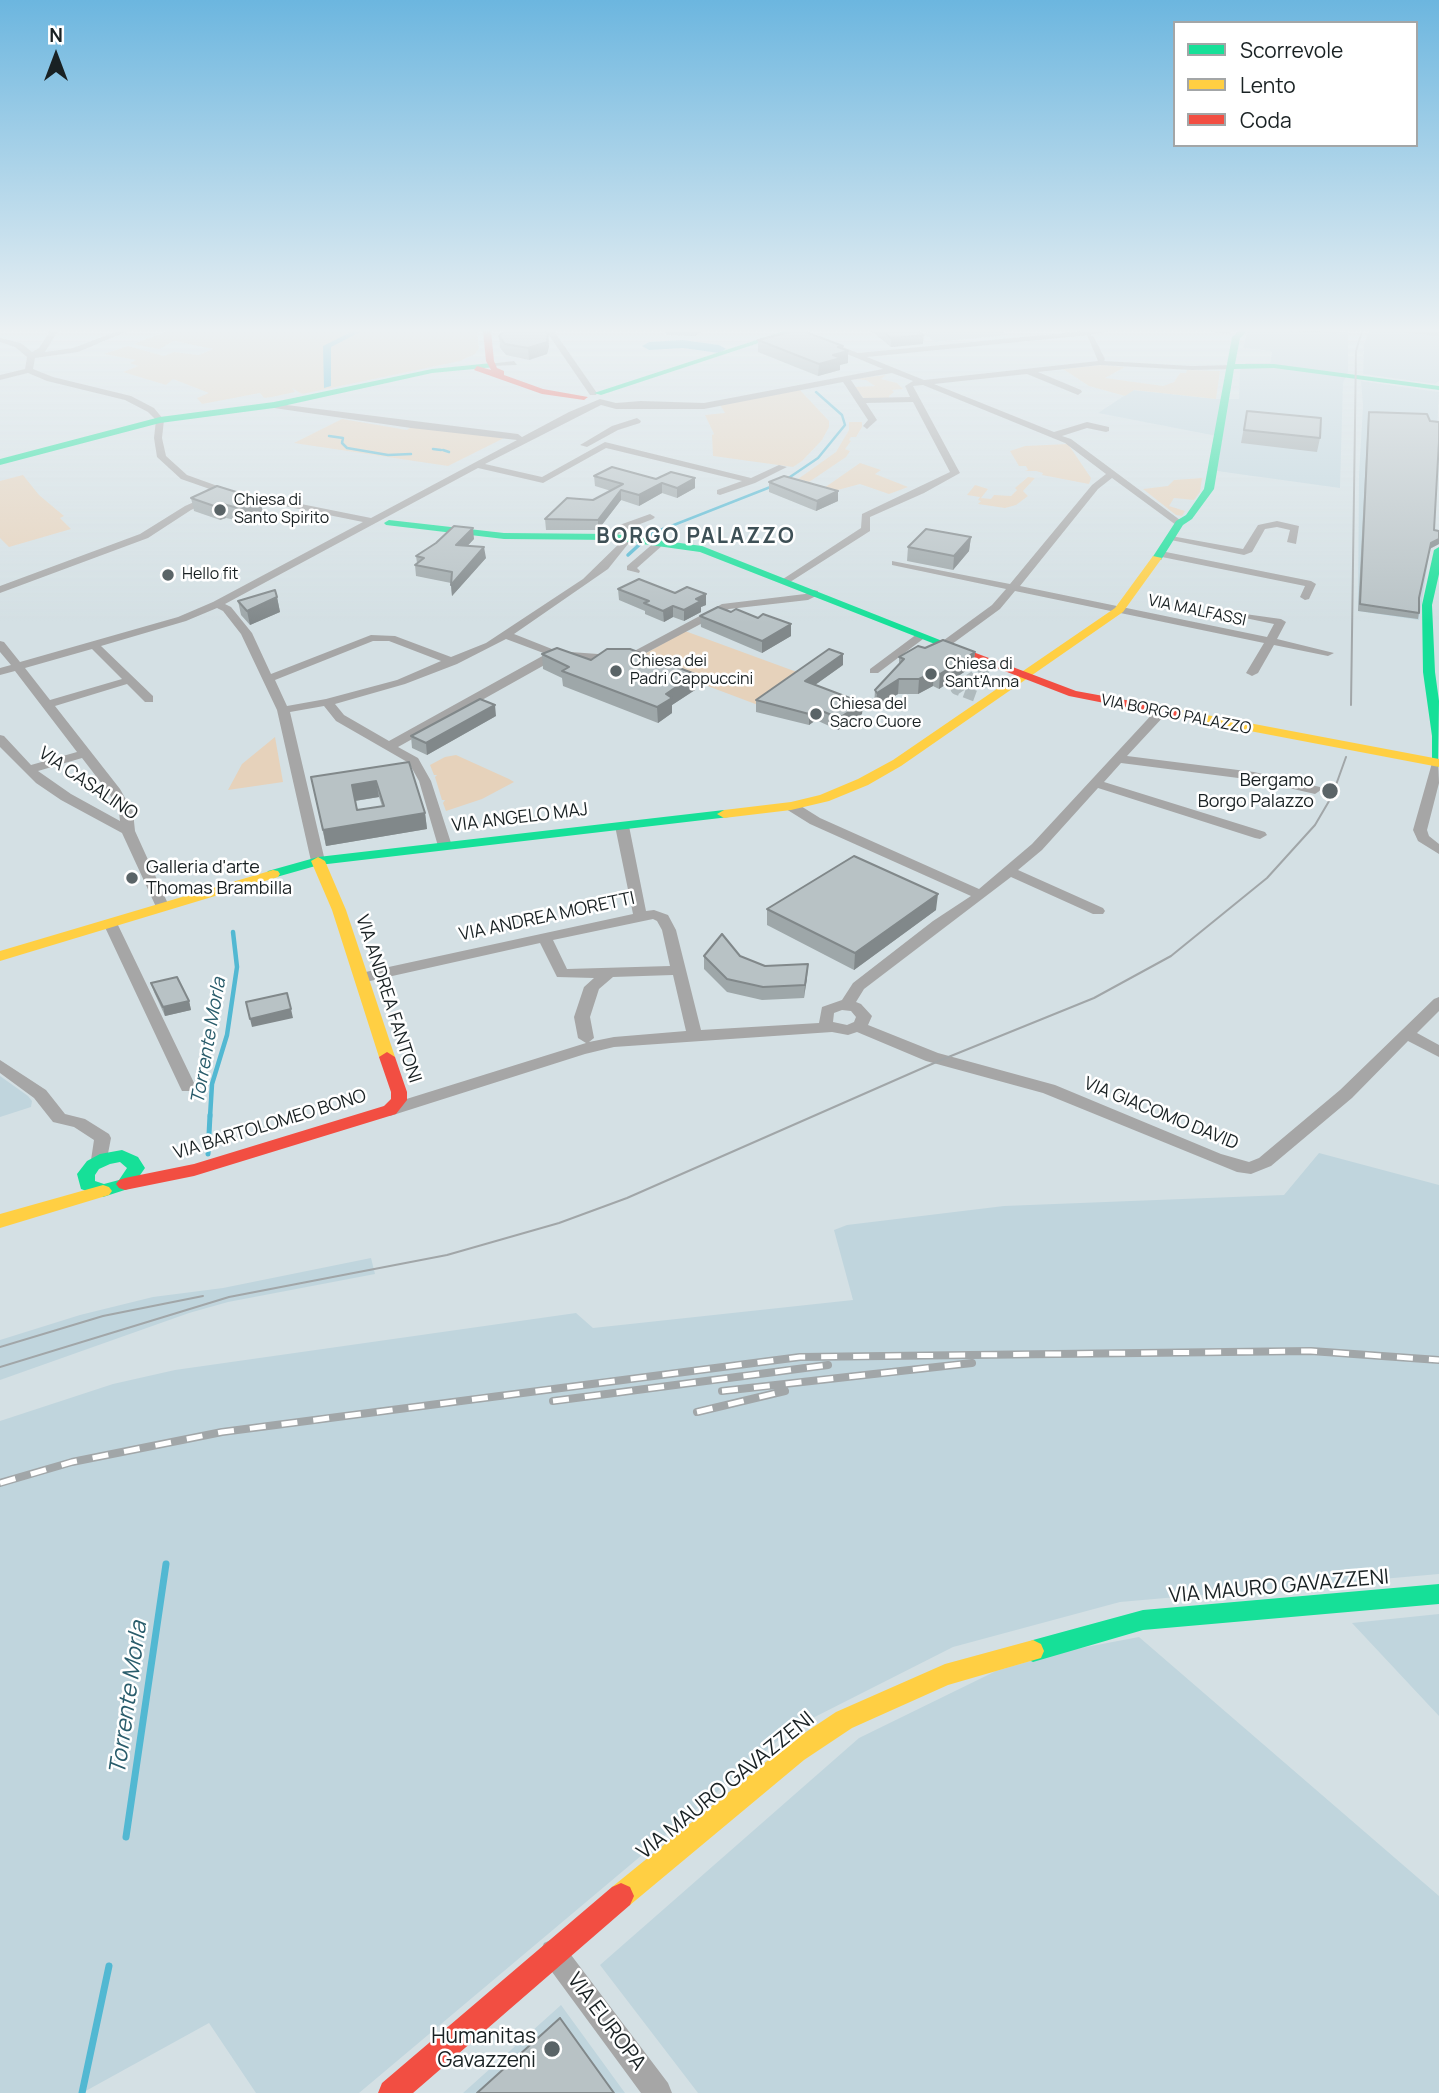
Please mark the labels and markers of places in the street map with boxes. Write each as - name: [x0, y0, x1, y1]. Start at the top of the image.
- place label: Chiesa di Santo Spirito: [234, 491, 329, 529]
- marker: Chiesa di Santo Spirito: [212, 502, 228, 518]
- place label: Hello fit: [182, 565, 238, 585]
- marker: Hello fit: [160, 567, 176, 583]
- place label: Chiesa dei Padri Cappuccini: [630, 652, 753, 690]
- place label: Chiesa di Sant'Anna: [945, 655, 1019, 693]
- marker: Chiesa dei Padri Cappuccini: [608, 663, 624, 679]
- marker: Chiesa di Sant'Anna: [923, 666, 939, 682]
- place label: Chiesa del Sacro Cuore: [830, 695, 921, 733]
- marker: Chiesa del Sacro Cuore: [808, 706, 824, 722]
- place label: Bergamo Borgo Palazzo: [1198, 770, 1314, 812]
- marker: Bergamo Borgo Palazzo: [1320, 781, 1340, 801]
- place label: Galleria d'arte Thomas Brambilla: [146, 857, 292, 900]
- marker: Galleria d'arte Thomas Brambilla: [124, 870, 140, 886]
- place label: Humanitas Gavazzeni: [431, 2024, 536, 2074]
- marker: Humanitas Gavazzeni: [542, 2039, 562, 2059]

